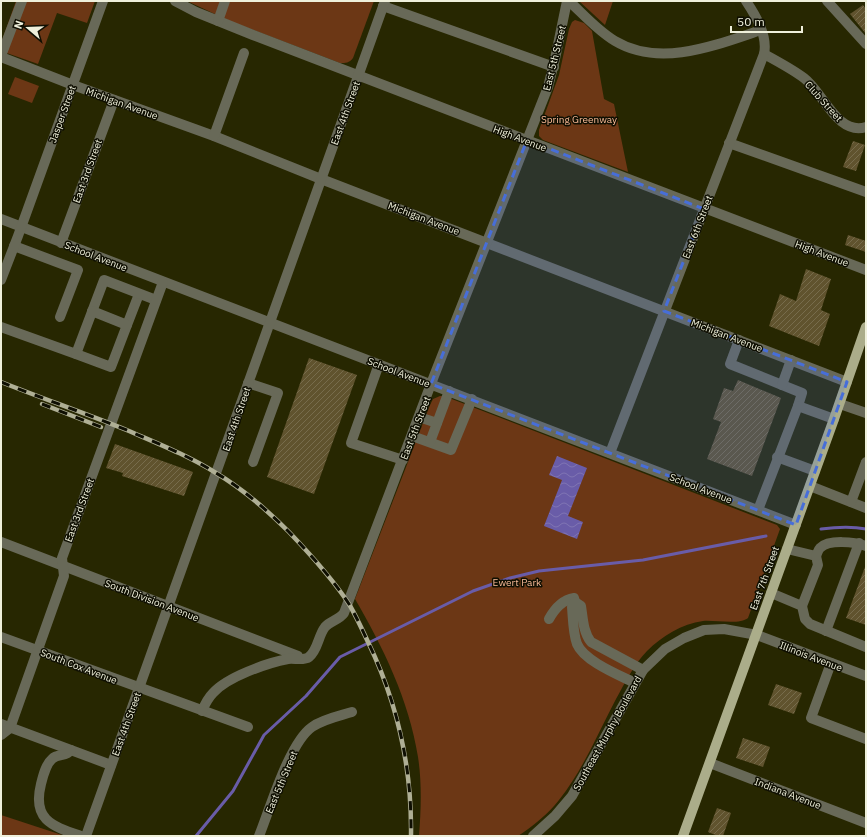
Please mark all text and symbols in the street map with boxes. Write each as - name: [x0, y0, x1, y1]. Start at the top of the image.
- north arrow: [8, 8, 48, 48]
- scale bar: [731, 8, 802, 34]
- text: 50 m: [737, 14, 765, 29]
- text: N: [11, 19, 26, 31]
- street label: East 5th Street: [540, 24, 569, 92]
- street label: Club Street: [802, 78, 846, 125]
- street label: East 4th Street: [328, 79, 363, 147]
- street label: Jasper Street: [46, 83, 79, 145]
- street label: Michigan Avenue: [84, 84, 160, 123]
- park label: Spring Greenway: [541, 113, 617, 126]
- street label: High Avenue: [491, 122, 549, 155]
- street label: East 3rd Street: [70, 137, 105, 205]
- street label: East 6th Street: [679, 193, 716, 261]
- street label: Michigan Avenue: [386, 199, 462, 238]
- street label: High Avenue: [793, 237, 851, 270]
- street label: School Avenue: [63, 239, 130, 275]
- street label: Michigan Avenue: [689, 316, 765, 355]
- street label: School Avenue: [366, 355, 433, 391]
- street label: East 4th Street: [219, 385, 254, 453]
- street label: East 5th Street: [397, 394, 434, 462]
- street label: School Avenue: [668, 471, 735, 507]
- street label: East 3rd Street: [62, 476, 97, 544]
- street label: East 7th Street: [747, 544, 782, 612]
- park label: Ewert Park: [493, 576, 542, 589]
- street label: South Division Avenue: [103, 577, 201, 625]
- street label: Illinois Avenue: [778, 639, 845, 675]
- street label: South Cox Avenue: [39, 646, 120, 687]
- street label: Southeast Murphy Boulevard: [570, 673, 645, 793]
- street label: East 4th Street: [109, 690, 144, 758]
- street label: East 5th Street: [262, 748, 301, 815]
- street label: Indiana Avenue: [753, 775, 823, 812]

